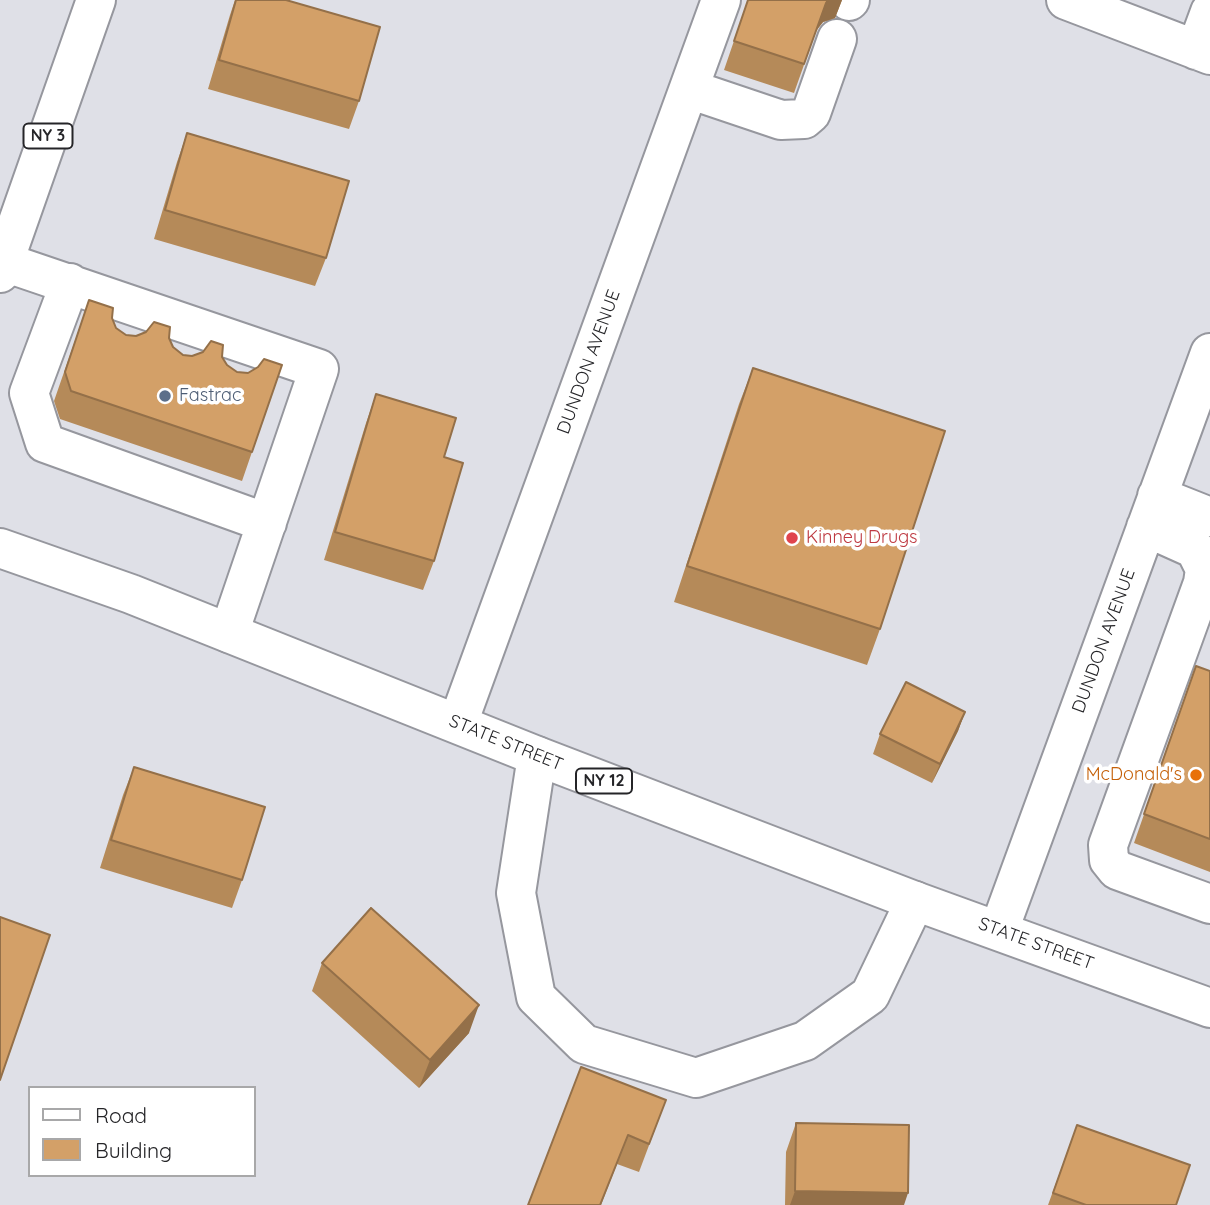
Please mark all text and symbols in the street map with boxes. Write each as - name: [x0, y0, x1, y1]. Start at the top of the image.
- road number: NY 3: [23, 124, 72, 148]
- street label: DUNDON AVENUE: [553, 287, 625, 437]
- place label: Fastrac: [179, 385, 241, 407]
- marker: Fastrac: [157, 388, 173, 404]
- place label: Kinney Drugs: [806, 527, 917, 549]
- marker: Kinney Drugs: [784, 530, 800, 546]
- street label: DUNDON AVENUE: [1068, 566, 1140, 716]
- street label: STATE STREET: [446, 710, 566, 776]
- place label: McDonald's: [1086, 764, 1182, 786]
- marker: McDonald's: [1188, 767, 1204, 783]
- road number: NY 12: [576, 768, 632, 794]
- street label: STATE STREET: [975, 913, 1097, 975]
- legend: [28, 1086, 256, 1177]
- text: Road: [95, 1102, 147, 1128]
- text: Building: [95, 1137, 172, 1163]

